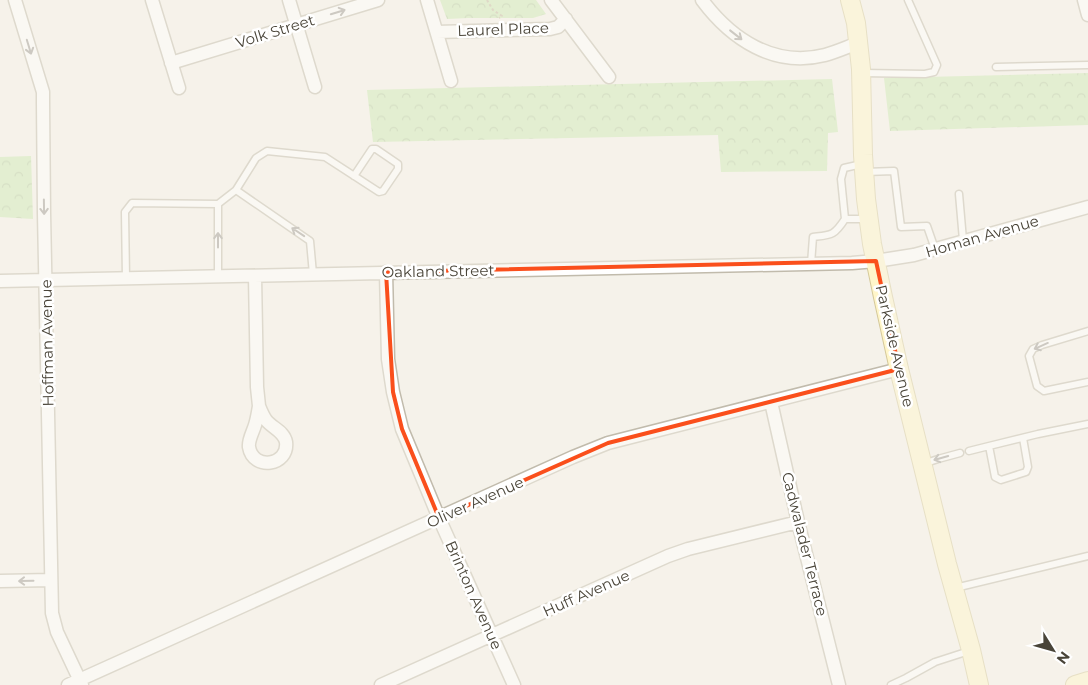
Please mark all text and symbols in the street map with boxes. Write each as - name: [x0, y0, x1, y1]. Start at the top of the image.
- one-way arrow: [329, 7, 345, 17]
- street label: Volk Street: [233, 10, 317, 52]
- street label: Laurel Place: [457, 18, 549, 40]
- one-way arrow: [729, 29, 742, 40]
- one-way arrow: [24, 38, 34, 54]
- one-way arrow: [39, 198, 49, 215]
- street label: Homan Avenue: [923, 211, 1041, 261]
- one-way arrow: [291, 227, 305, 237]
- one-way arrow: [213, 232, 223, 248]
- street label: Oakland Street: [381, 261, 495, 281]
- street label: Hoffman Avenue: [36, 279, 58, 407]
- street label: Parkside Avenue: [872, 283, 918, 409]
- one-way arrow: [1034, 341, 1049, 351]
- one-way arrow: [934, 454, 950, 464]
- street label: Cadwalader Terrace: [778, 470, 832, 618]
- street label: Oliver Avenue: [424, 472, 526, 532]
- street label: Brinton Avenue: [441, 538, 507, 652]
- street label: Huff Avenue: [540, 565, 632, 621]
- one-way arrow: [18, 576, 34, 586]
- north arrow: [1028, 625, 1078, 675]
- text: N: [1053, 648, 1074, 668]

